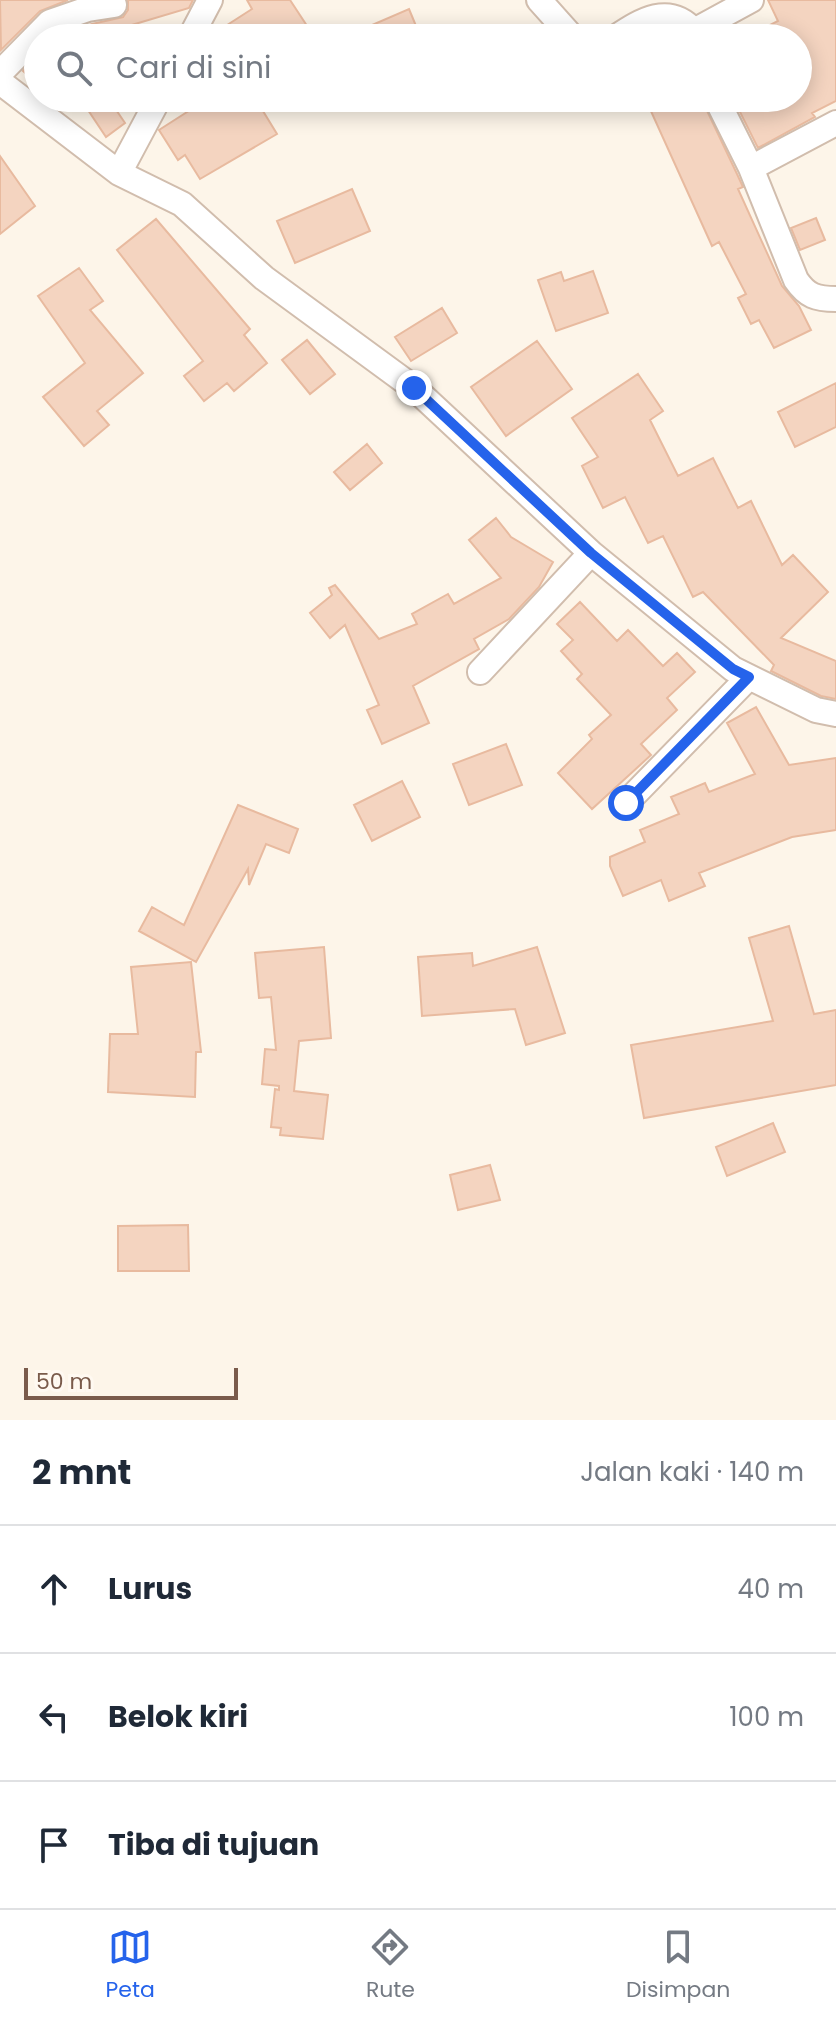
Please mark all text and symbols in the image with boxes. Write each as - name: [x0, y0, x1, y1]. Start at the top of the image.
- search box: [24, 24, 812, 112]
- icon: search: [52, 46, 96, 90]
- text: Cari di sini: [116, 46, 271, 89]
- route end: [396, 370, 432, 406]
- route start: [608, 785, 644, 821]
- scale bar: [24, 1364, 238, 1400]
- text: 50 m: [36, 1366, 92, 1397]
- text: 2 mnt: [32, 1448, 131, 1496]
- text: Jalan kaki · 140 m: [580, 1454, 804, 1490]
- icon: ahead: [32, 1567, 76, 1611]
- text: Lurus: [108, 1567, 192, 1610]
- text: 40 m: [738, 1571, 804, 1607]
- icon: left: [32, 1695, 76, 1739]
- text: Belok kiri: [108, 1695, 248, 1738]
- text: 100 m: [729, 1699, 804, 1735]
- icon: arrive: [32, 1823, 76, 1867]
- text: Tiba di tujuan: [108, 1823, 319, 1866]
- tab: Peta: [106, 1925, 155, 2006]
- tab: Rute: [366, 1925, 415, 2006]
- tab: Disimpan: [626, 1925, 730, 2006]

